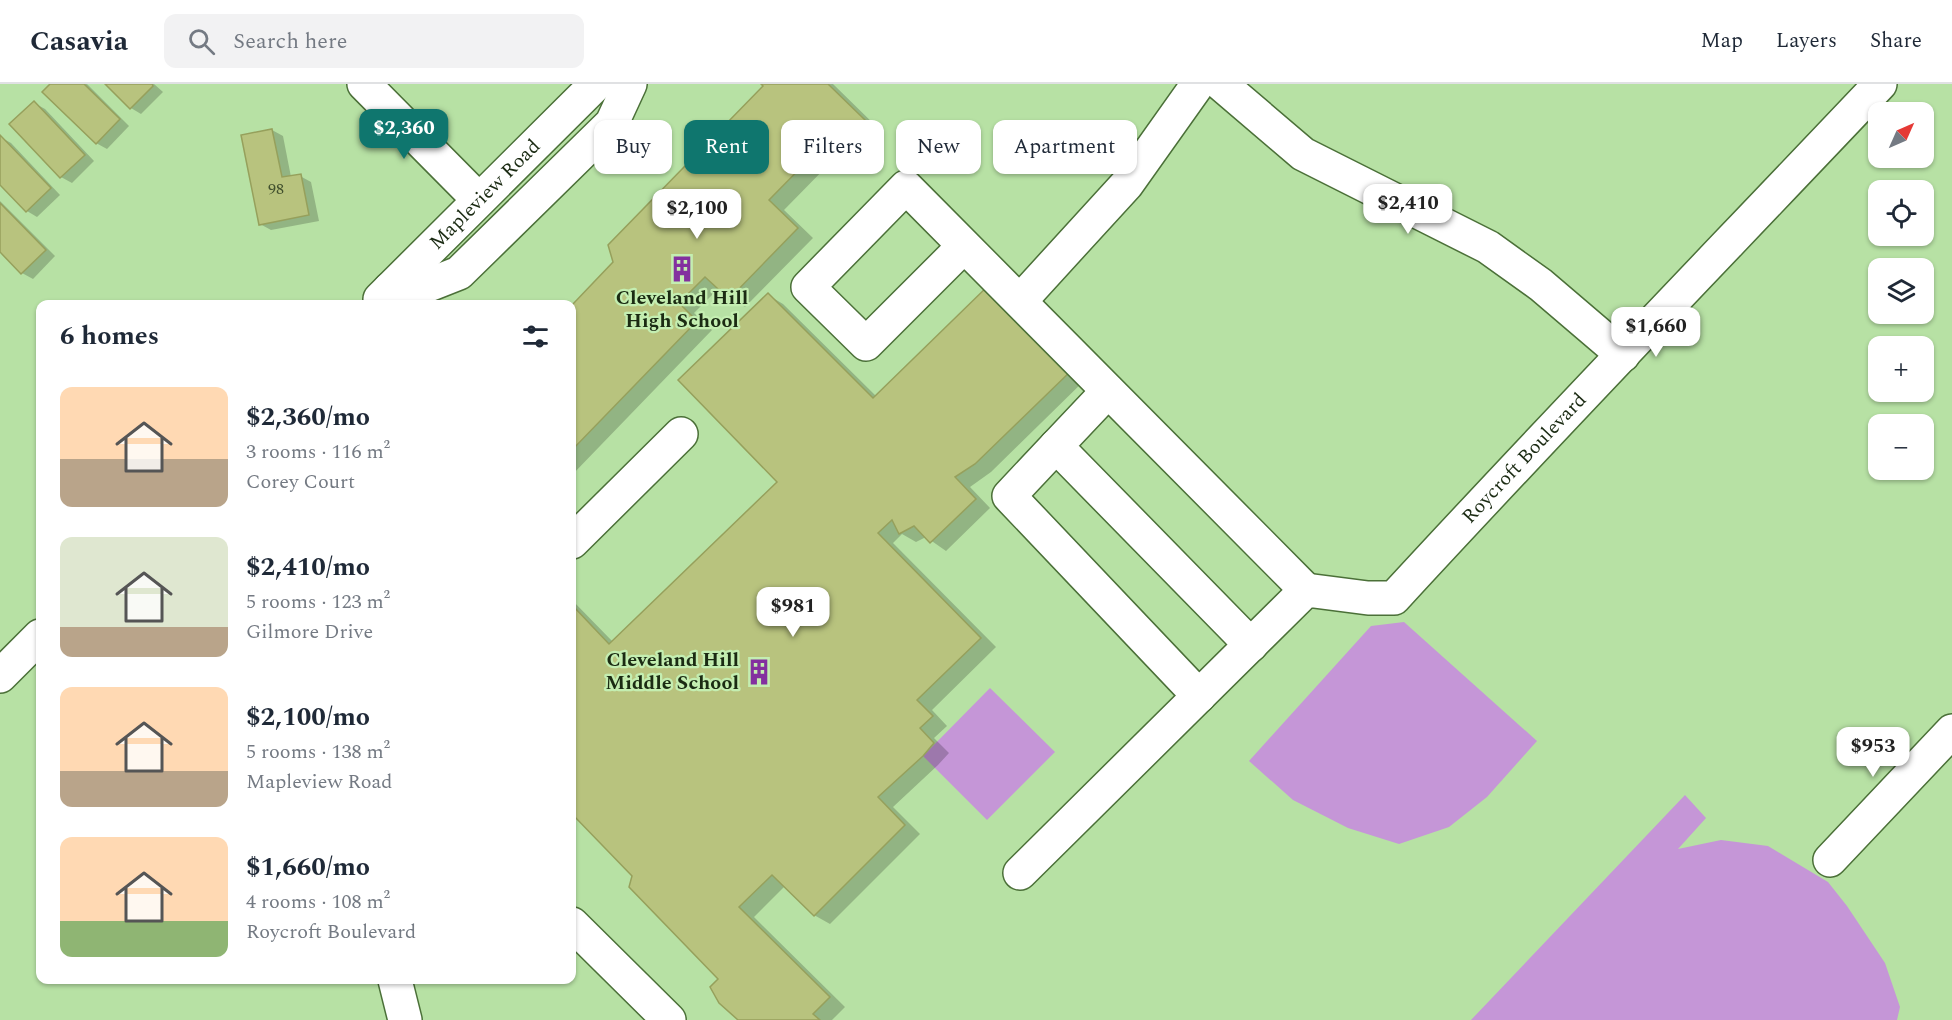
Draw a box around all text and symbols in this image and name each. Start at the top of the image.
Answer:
search box [164,14,584,68]
text: Casavia [30,20,128,63]
icon: search [185,25,218,58]
text: Search here [233,25,347,58]
text: Map [1701,25,1743,57]
text: Layers [1776,25,1837,57]
text: Share [1870,25,1922,57]
north arrow [1868,102,1934,168]
map controls [1868,102,1934,480]
pin: $2,360 [355,109,453,160]
text: $2,360 [373,113,435,143]
chip: Buy [594,120,672,174]
chip: Rent [684,120,769,174]
chip: Filters [781,120,884,174]
chip: New [896,120,981,174]
chip: Apartment [993,120,1137,174]
street label: Mapleview Road [422,132,547,257]
house number: 98 [268,177,284,201]
button: locate [1868,180,1934,246]
pin: $2,410 [1359,184,1457,235]
text: $2,410 [1377,188,1439,218]
pin: $2,100 [648,189,746,240]
text: $2,100 [666,193,728,223]
building icon: Cleveland Hill High School [667,254,697,284]
button: layers [1868,258,1934,324]
place label: Cleveland Hill High School [616,283,748,336]
pin: $1,660 [1607,307,1705,358]
text: $1,660 [1625,311,1687,341]
text: 6 homes [60,316,159,356]
icon: filters [519,320,552,353]
button: + [1868,336,1934,402]
street label: Roycroft Boulevard [1455,386,1594,531]
text: $2,360/mo [246,397,370,437]
icon: home [108,411,180,483]
button: − [1868,414,1934,480]
text: 3 rooms · 116 m² [246,437,390,467]
text: Corey Court [246,467,355,497]
text: $2,410/mo [246,547,370,587]
icon: home [108,561,180,633]
text: 5 rooms · 123 m² [246,587,390,617]
pin: $981 [757,587,829,638]
text: $981 [771,591,815,621]
text: Gilmore Drive [246,617,373,647]
place label: Cleveland Hill Middle School [605,645,739,698]
building icon: Cleveland Hill Middle School [744,657,774,687]
text: $2,100/mo [246,697,370,737]
icon: home [108,711,180,783]
pin: $953 [1837,727,1909,778]
text: $953 [1851,731,1895,761]
text: 5 rooms · 138 m² [246,737,390,767]
text: Mapleview Road [246,767,393,797]
text: $1,660/mo [246,847,370,887]
icon: home [108,861,180,933]
text: 4 rooms · 108 m² [246,887,390,917]
text: Roycroft Boulevard [246,917,416,947]

